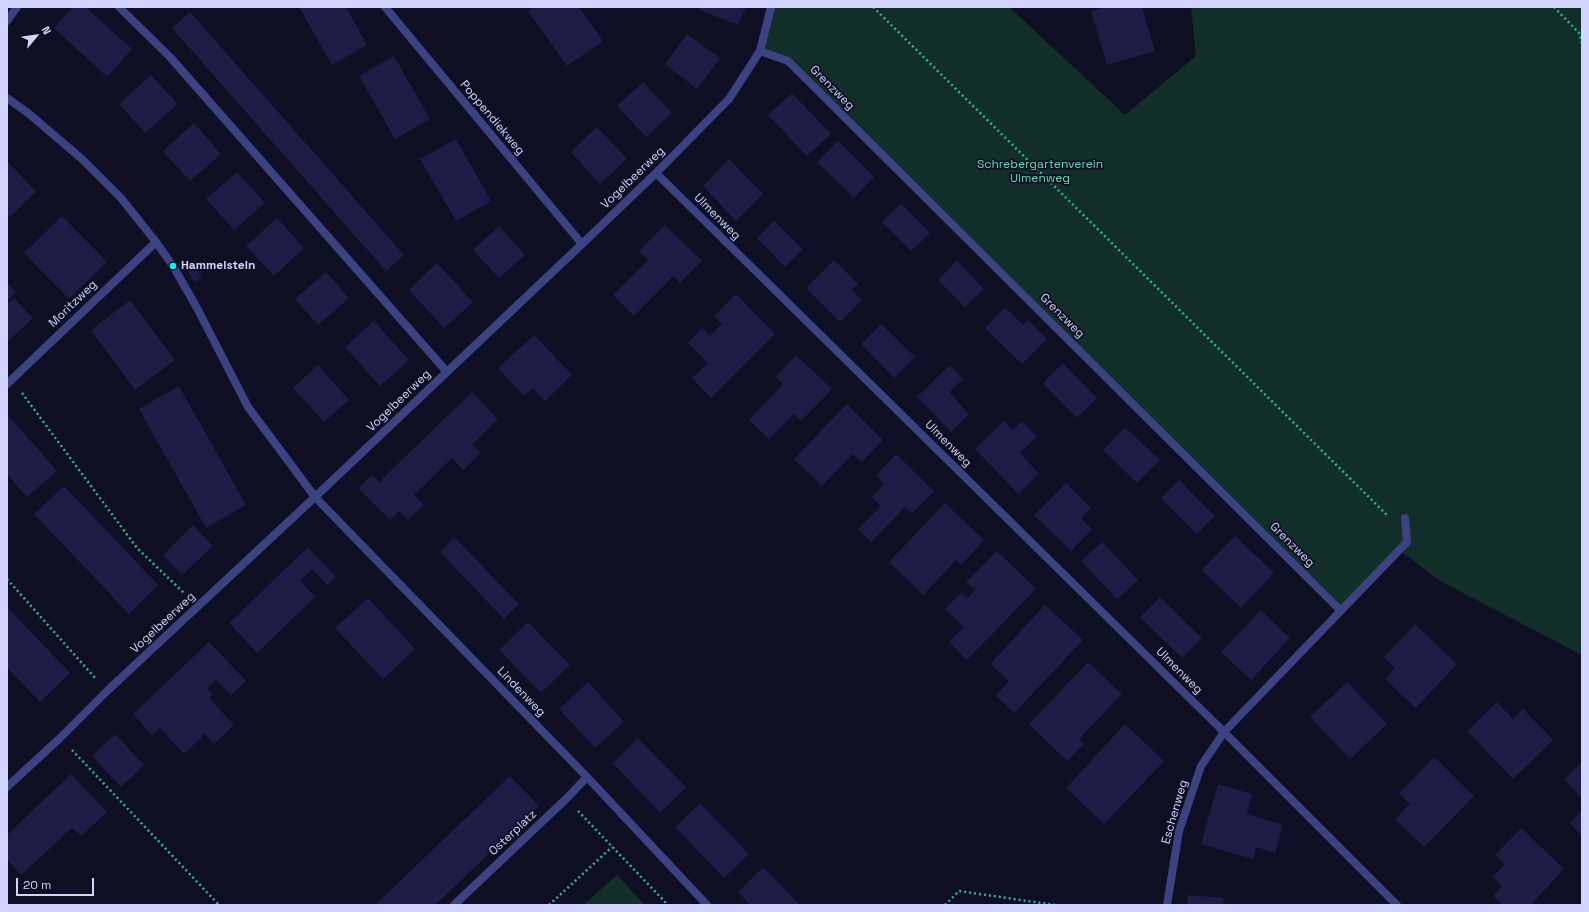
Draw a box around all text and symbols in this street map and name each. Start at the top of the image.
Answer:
north arrow [16,16,56,56]
text: N [39,24,54,37]
street label: Grenzweg [807,63,857,113]
street label: Poppendiekweg [457,78,527,158]
street label: Vogelbeerweg [598,144,668,212]
park label: Schrebergartenverein Ulmenweg [977,158,1103,186]
street label: Ulmenweg [691,191,743,243]
place label: Hammelstein [181,259,255,273]
marker: Hammelstein [168,261,178,271]
street label: Moritzweg [46,278,100,330]
street label: Grenzweg [1037,291,1087,341]
street label: Vogelbeerweg [364,367,434,435]
street label: Ulmenweg [922,418,974,470]
street label: Grenzweg [1267,520,1317,570]
street label: Vogelbeerweg [128,589,198,657]
street label: Ulmenweg [1153,645,1205,697]
street label: Lindenweg [494,664,548,720]
street label: Eschenweg [1159,778,1191,846]
street label: Osterplatz [486,807,540,859]
scale bar [18,870,96,896]
text: 20 m [23,877,51,893]

